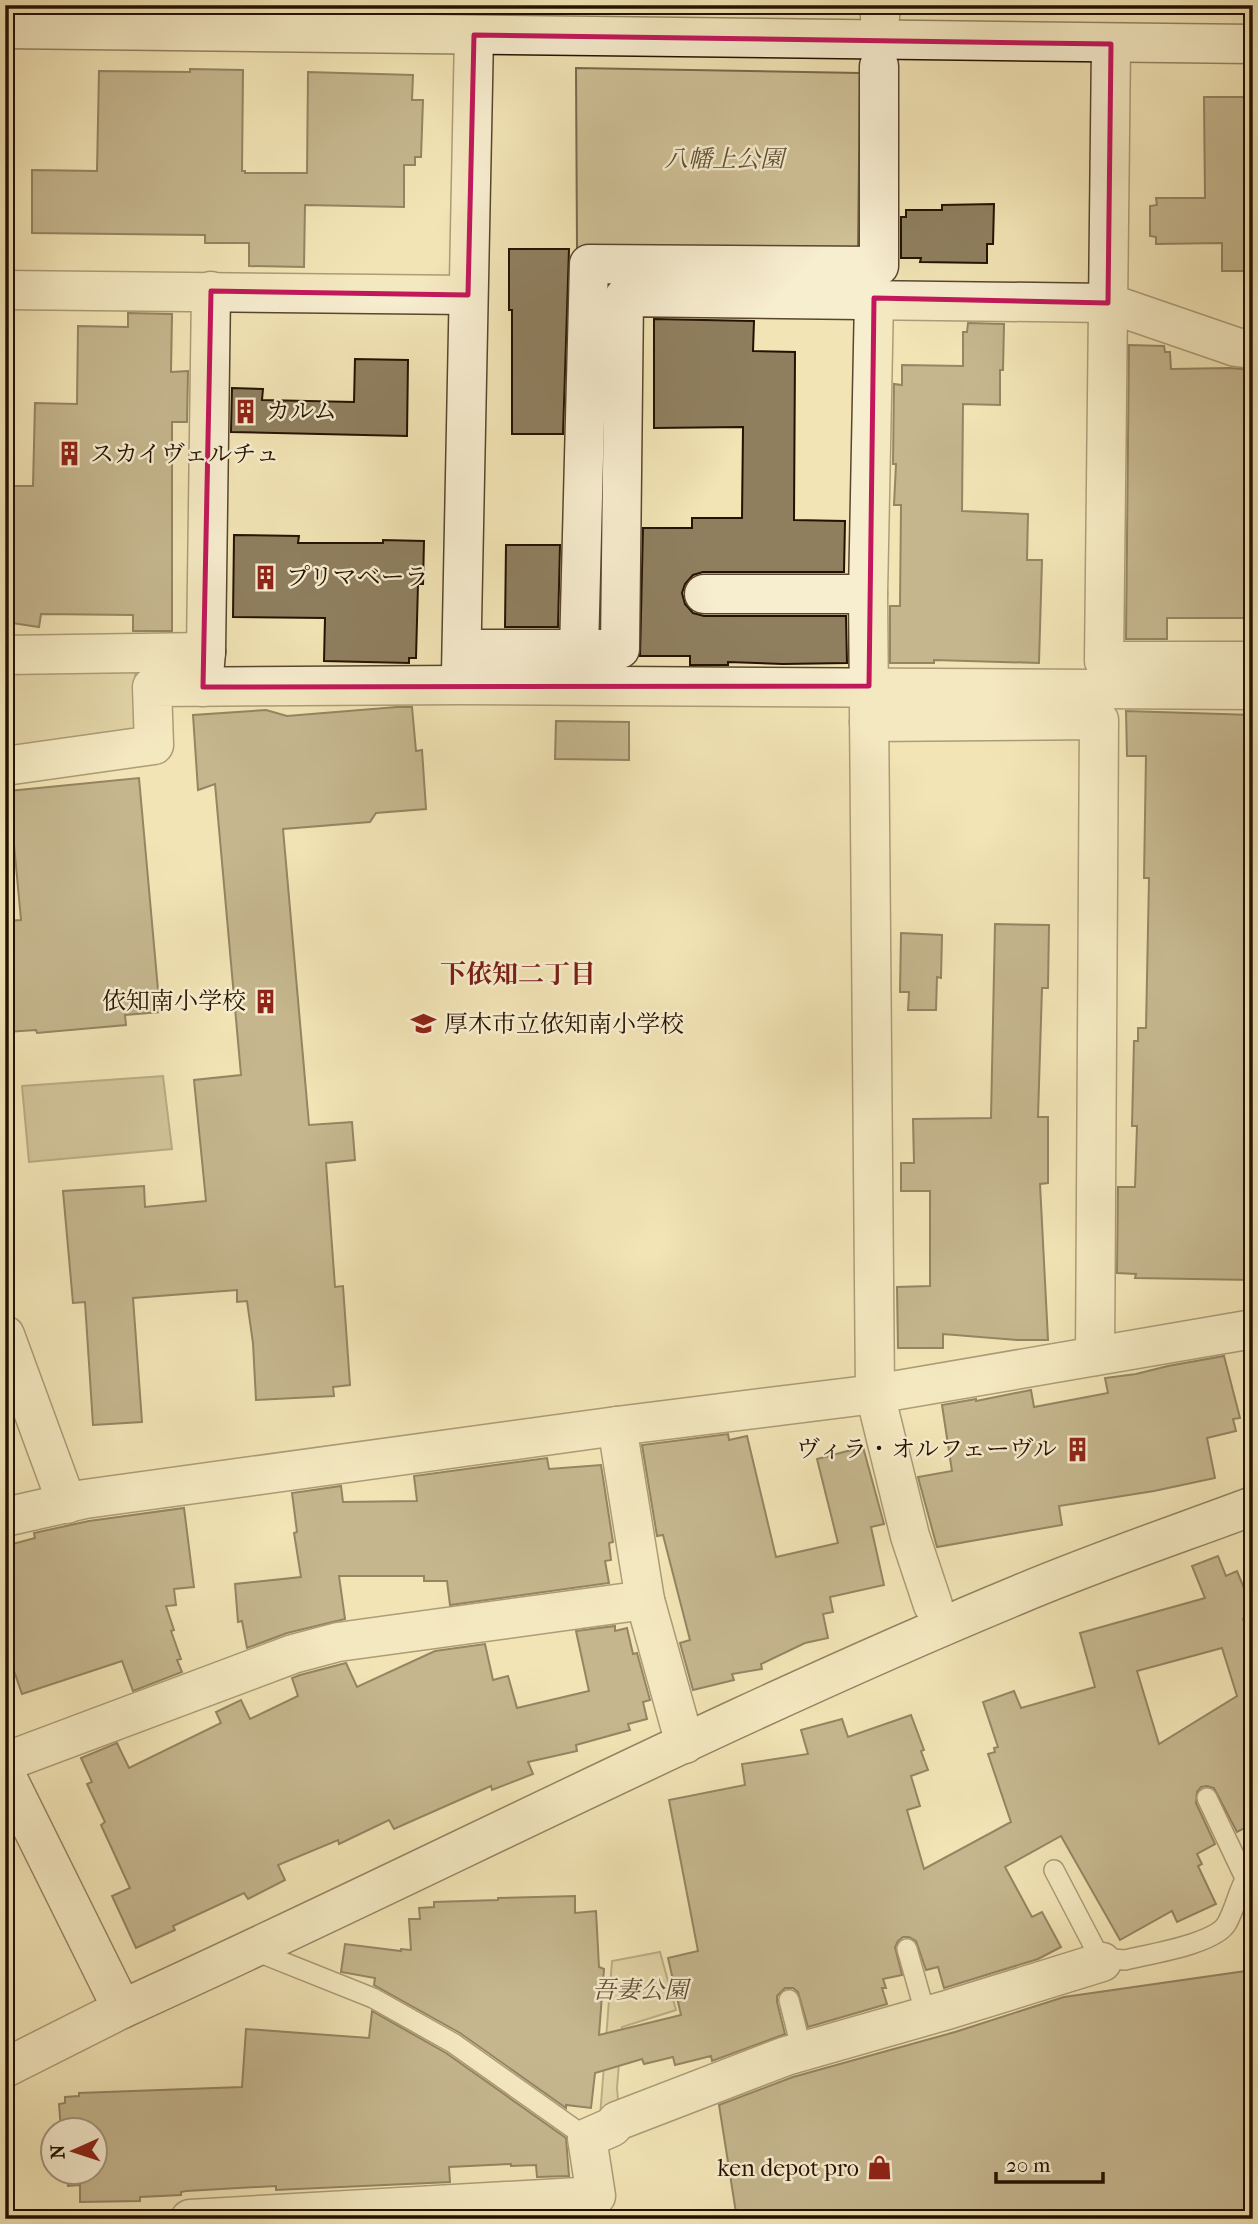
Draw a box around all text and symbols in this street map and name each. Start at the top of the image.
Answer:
park label: 八幡上公園 [664,145,788,173]
building icon: カルム [232,397,260,425]
place label: カルム [266,397,337,425]
building icon: スカイヴェルチュ [56,440,84,468]
place label: スカイヴェルチュ [90,440,280,468]
building icon: プリマベーラ [252,563,280,591]
place label: プリマベーラ [286,563,429,591]
district label: 下依知二丁目 [440,959,596,990]
place label: 依知南小学校 [102,987,246,1015]
building icon: 依知南小学校 [252,987,280,1015]
school or university icon: 厚木市立依知南小学校 [410,1010,438,1038]
place label: 厚木市立依知南小学校 [444,1010,684,1038]
place label: ヴィラ・オルフェーヴル [796,1435,1057,1463]
building icon: ヴィラ・オルフェーヴル [1063,1435,1091,1463]
park label: 吾妻公園 [592,1976,692,2004]
north arrow [38,2116,108,2186]
scale bar [996,2140,1102,2184]
text: N [47,2143,69,2160]
text: 20 m [1006,2153,1051,2177]
place label: ken depot pro [717,2154,859,2182]
shop icon: ken depot pro [865,2154,893,2182]

